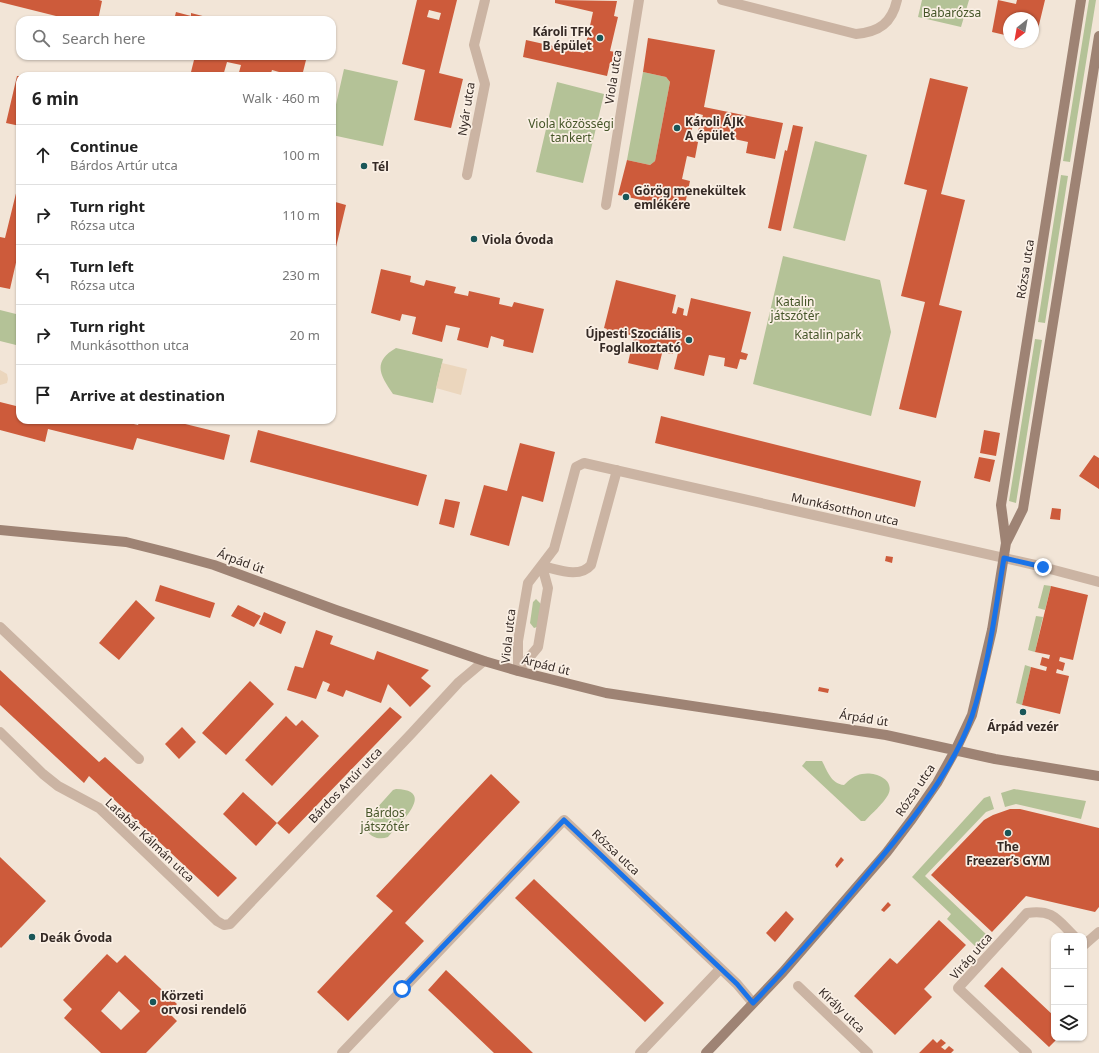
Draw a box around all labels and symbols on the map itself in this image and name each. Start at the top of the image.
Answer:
park label: Babarózsa [923,4,981,21]
north arrow [1003,12,1039,48]
place label: Károli TFK B épület [532,23,592,54]
marker: Károli TFK B épület [595,33,605,43]
street label: Viola utca [600,49,626,105]
street label: Nyár utca [453,81,479,137]
place label: Károli ÁJK A épület [685,113,744,144]
park label: Viola közösségi tankert [528,115,614,146]
marker: Károli ÁJK A épület [672,123,682,133]
place label: Tél [372,158,389,175]
marker: Tél [359,161,369,171]
place label: Görög menekültek emlékére [634,182,747,213]
marker: Görög menekültek emlékére [621,192,631,202]
place label: Viola Óvoda [482,231,553,248]
marker: Viola Óvoda [469,234,479,244]
street label: Rózsa utca [1012,238,1038,300]
park label: Katalin játszótér [770,293,819,324]
place label: Újpesti Szociális Foglalkoztató [585,325,681,356]
park label: Katalin park [794,326,862,343]
marker: Újpesti Szociális Foglalkoztató [684,335,694,345]
street label: Munkásotthon utca [790,488,900,530]
street label: Árpád út [215,545,268,578]
route end [1034,558,1052,576]
street label: Viola utca [497,608,519,664]
street label: Árpád út [520,651,572,679]
street label: Árpád út [838,706,890,730]
marker: Árpád vezér [1018,707,1028,717]
place label: Árpád vezér [987,718,1059,735]
street label: Bárdos Artúr utca [304,743,386,827]
street label: Rózsa utca [891,760,939,820]
street label: Latabár Kálmán utca [102,794,198,886]
park label: Bárdos játszótér [360,804,409,835]
street label: Rózsa utca [588,825,644,879]
marker: The Freezer’s GYM [1003,828,1013,838]
place label: The Freezer’s GYM [966,838,1050,869]
place label: Deák Óvoda [40,929,112,946]
street label: Virág utca [946,929,996,983]
marker: Deák Óvoda [27,932,37,942]
route start [393,980,411,998]
street label: Király utca [815,984,869,1036]
place label: Körzeti orvosi rendelő [161,987,247,1018]
marker: Körzeti orvosi rendelő [148,997,158,1007]

